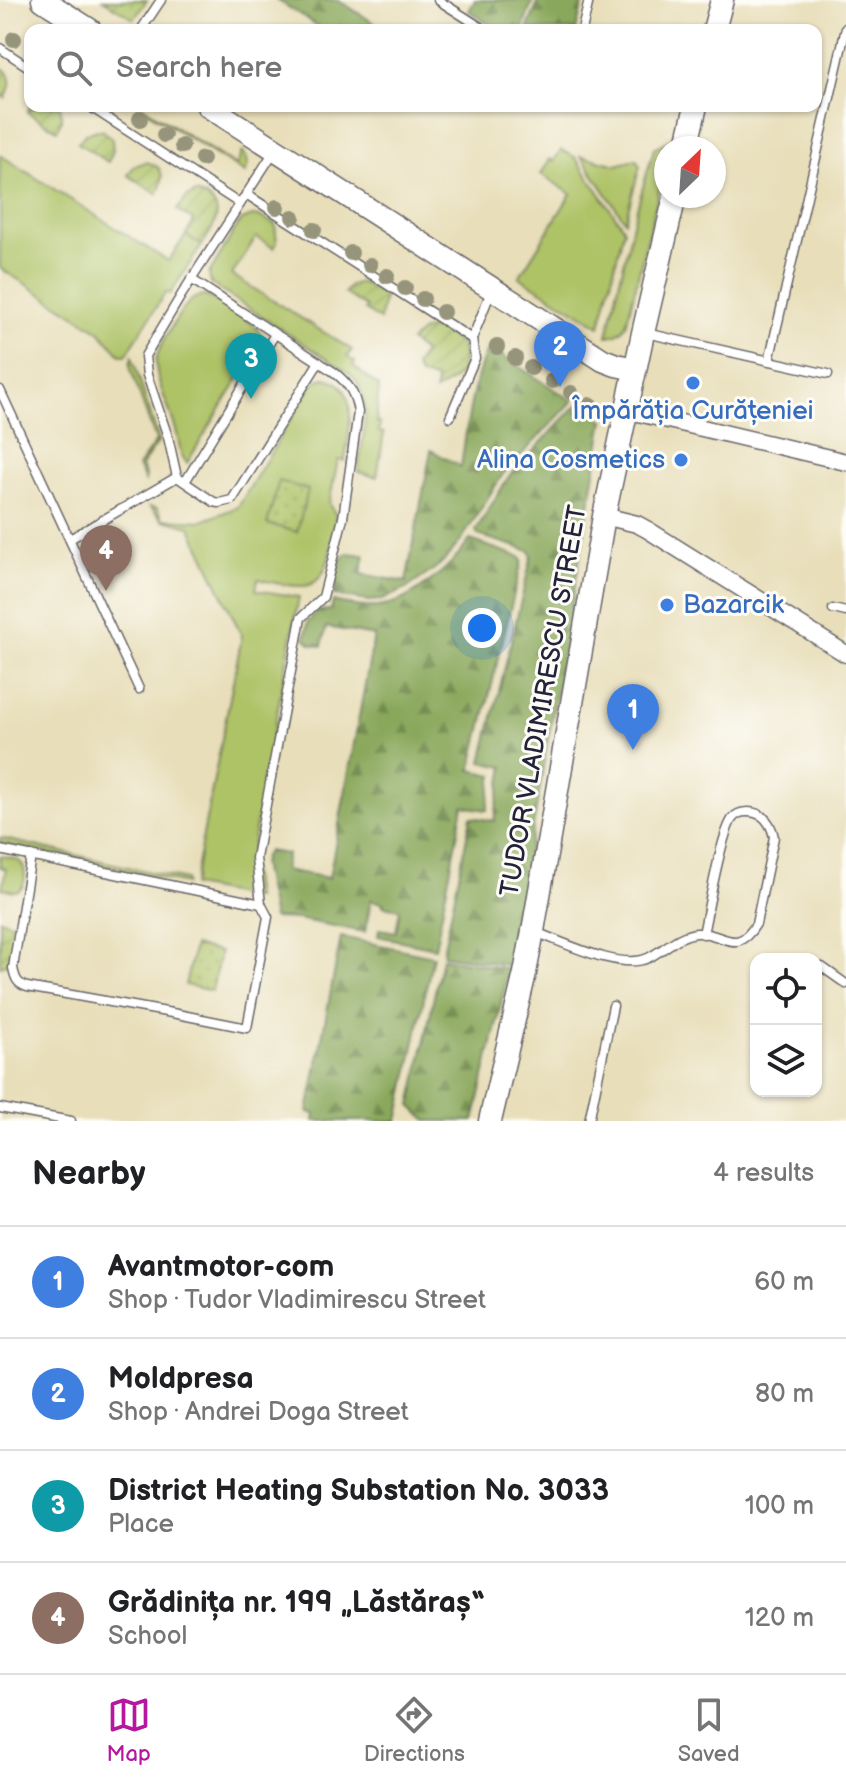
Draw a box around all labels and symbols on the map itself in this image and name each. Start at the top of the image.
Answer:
north arrow [654,136,726,208]
pin: 2 [534,321,586,387]
pin: 3 [225,333,277,399]
marker: Împărăția Curățeniei [684,374,702,392]
place label: Împărăția Curățeniei [571,394,814,427]
place label: Alina Cosmetics [477,445,665,476]
marker: Alina Cosmetics [672,451,690,469]
street label: TUDOR VLADIMIRESCU STREET [494,502,594,899]
pin: 4 [80,525,132,591]
place label: Bazarcik [683,590,784,621]
marker: Bazarcik [658,596,676,614]
your location [462,608,502,648]
pin: 1 [607,684,659,750]

